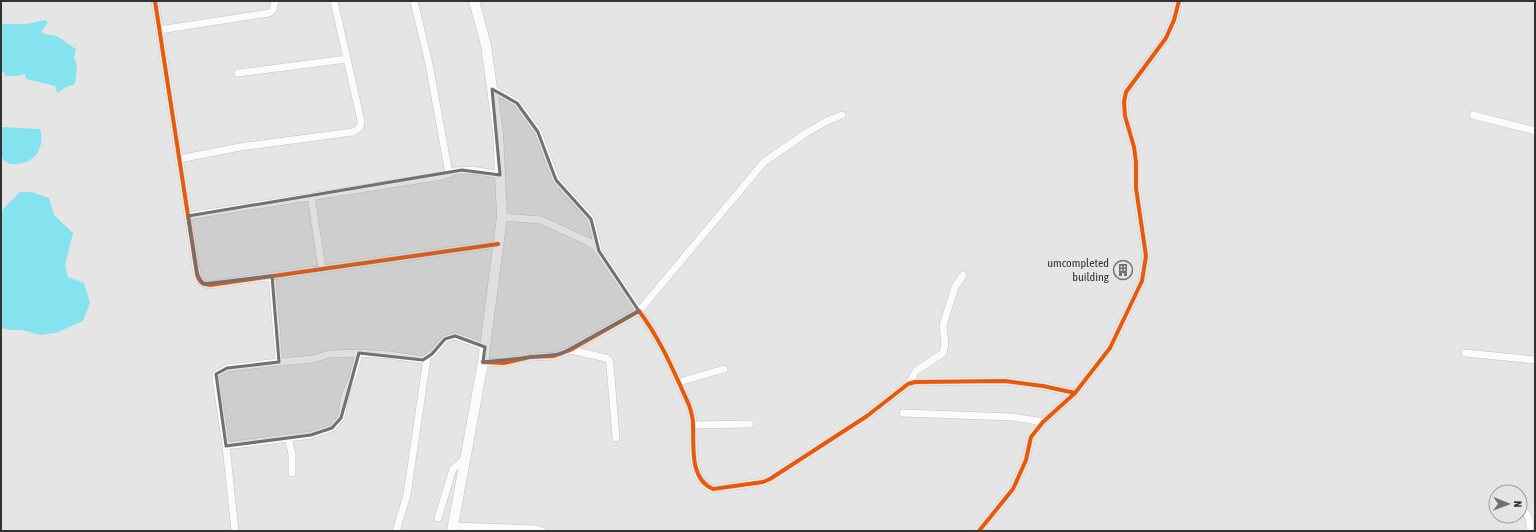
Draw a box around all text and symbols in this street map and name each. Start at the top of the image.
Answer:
place label: umcompleted building [1047,256,1110,284]
building icon: umcompleted building [1112,259,1134,281]
north arrow [1488,484,1528,524]
text: N [1512,501,1524,508]

